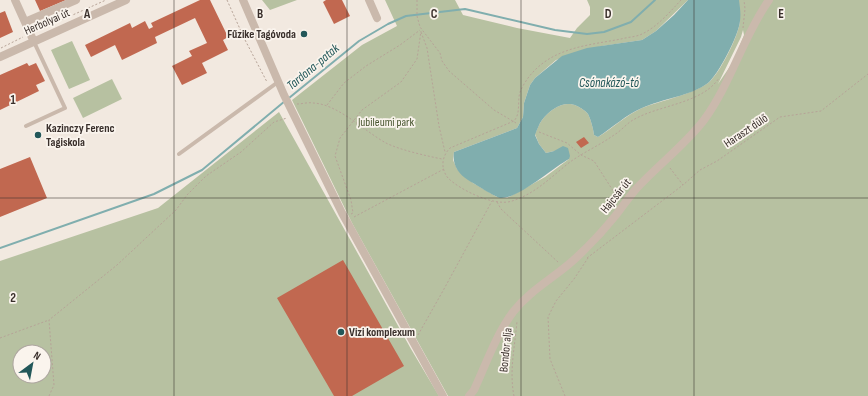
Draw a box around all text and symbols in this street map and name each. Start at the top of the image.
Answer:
street label: Herbolyai út [22,5,72,39]
text: A [83,6,91,22]
text: B [257,6,263,22]
text: C [431,6,438,22]
text: D [605,6,612,22]
text: E [778,6,784,22]
place label: Fűzike Tagóvoda [227,27,296,42]
marker: Fűzike Tagóvoda [299,29,309,39]
water label: Tardona-patak [284,40,343,94]
water label: Csónakázó-tó [579,75,640,91]
text: 1 [10,92,16,108]
street label: Haraszt dűlő [721,111,771,151]
park label: Jubileumi park [357,115,415,130]
place label: Kazinczy Ferenc Tagiskola [46,121,115,150]
marker: Kazinczy Ferenc Tagiskola [33,130,43,140]
street label: Hajcsár út [597,175,635,216]
text: 2 [10,290,16,306]
place label: Vizi komplexum [349,325,415,340]
marker: Vizi komplexum [336,327,346,337]
street label: Bondor alja [496,327,516,373]
north arrow [12,344,52,384]
text: N [31,349,43,363]

